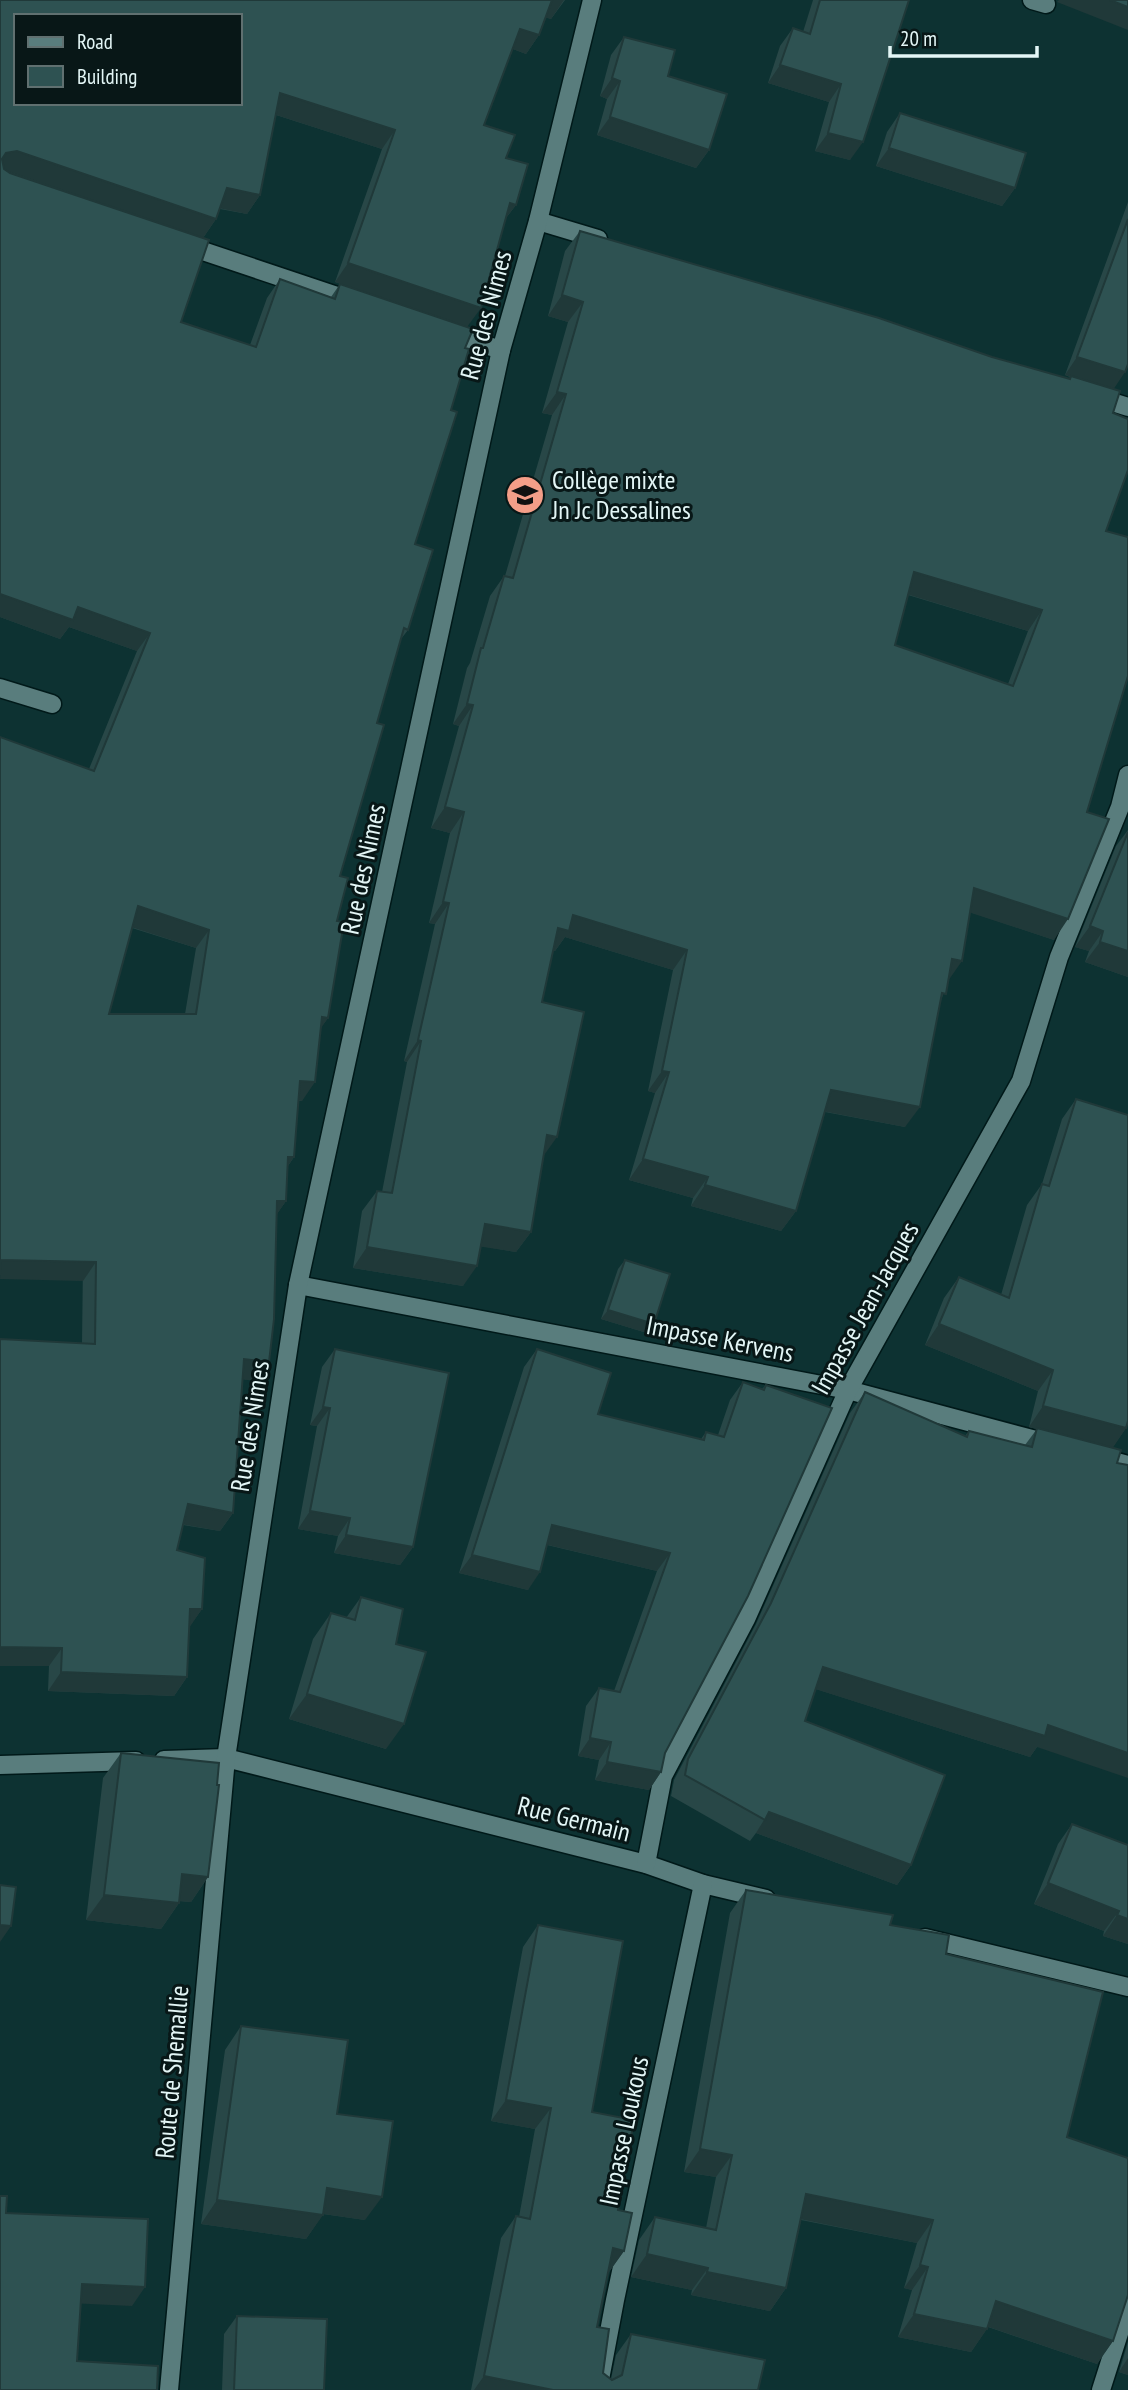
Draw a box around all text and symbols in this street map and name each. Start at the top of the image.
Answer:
legend [14,14,242,105]
scale bar [890,14,1037,58]
text: 20 m [900,25,937,52]
text: Road [77,28,113,55]
text: Building [77,63,137,90]
street label: Rue des Nimes [452,247,519,383]
place label: Collège mixte Jn Jc Dessalines [551,463,691,526]
school or university icon: Collège mixte Jn Jc Dessalines [504,474,546,516]
street label: Rue des Nimes [333,801,392,937]
street label: Impasse Jean-Jacques [803,1216,926,1400]
street label: Impasse Kervens [644,1308,796,1369]
street label: Rue des Nimes [223,1358,276,1494]
street label: Rue Germain [514,1789,634,1848]
street label: Route de Shemallie [147,1984,196,2160]
street label: Impasse Loukous [592,2053,655,2209]

